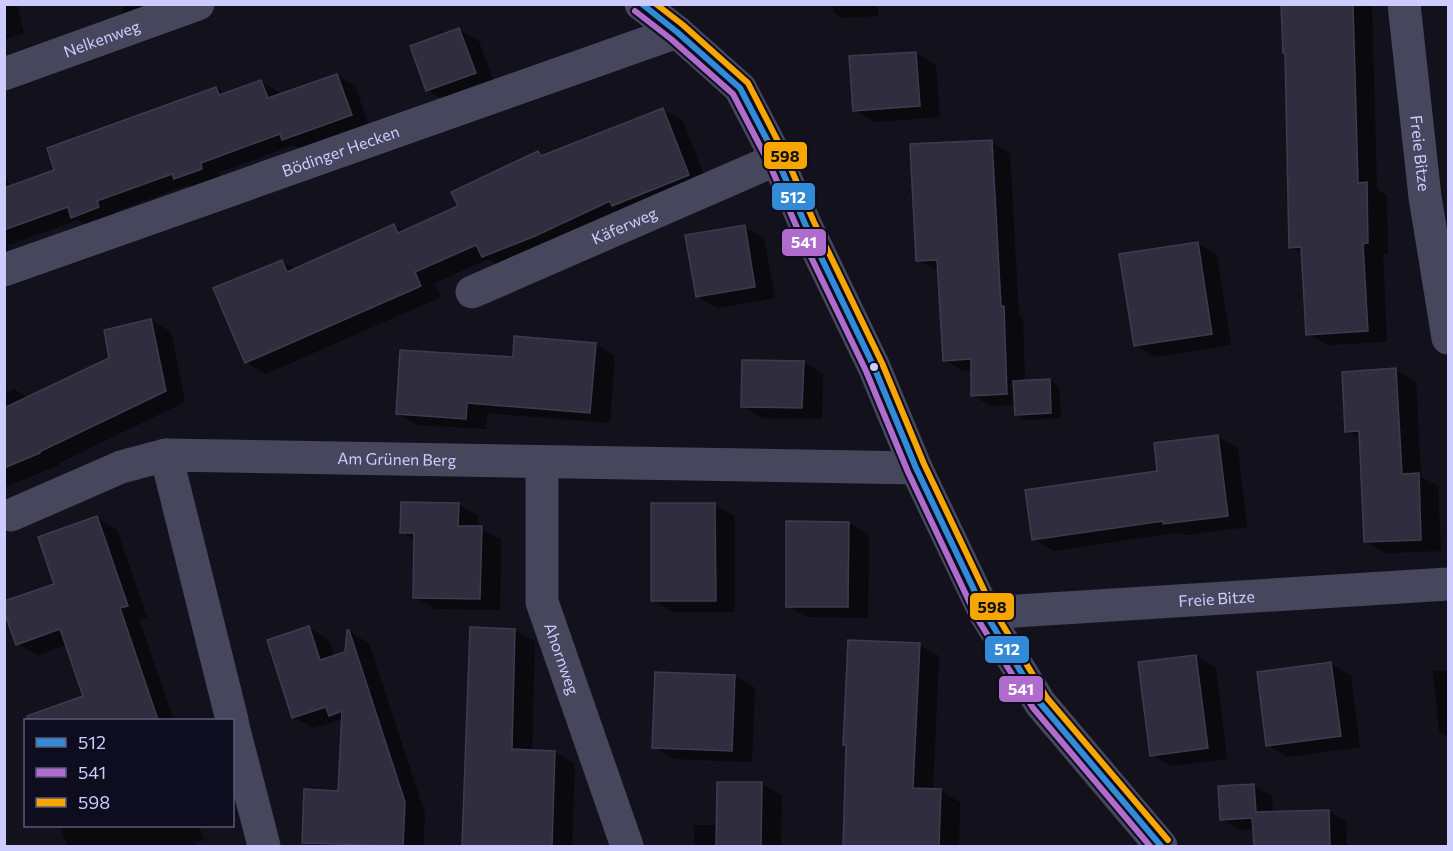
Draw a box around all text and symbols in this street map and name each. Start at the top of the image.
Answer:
street label: Nelkenweg [61,16,143,61]
street label: Freie Bitze [1407,114,1434,192]
street label: Bödinger Hecken [279,121,402,180]
line badge: 598 [763,141,808,170]
text: 598 [770,146,800,165]
line badge: 512 [771,182,816,211]
text: 512 [780,187,806,206]
street label: Käferweg [588,202,660,248]
line badge: 541 [781,228,827,257]
text: 541 [791,232,817,251]
unlabelled marker [868,361,880,373]
street label: Am Grünen Berg [337,448,457,469]
street label: Freie Bitze [1178,586,1255,610]
line badge: 598 [969,592,1015,621]
text: 598 [977,597,1007,616]
street label: Ahornweg [541,620,584,697]
line badge: 512 [984,635,1030,664]
text: 512 [994,639,1020,658]
line badge: 541 [998,675,1044,703]
text: 541 [1008,679,1034,698]
legend [24,719,234,827]
text: 512 [78,731,106,753]
text: 541 [78,761,106,783]
text: 598 [78,791,110,813]

